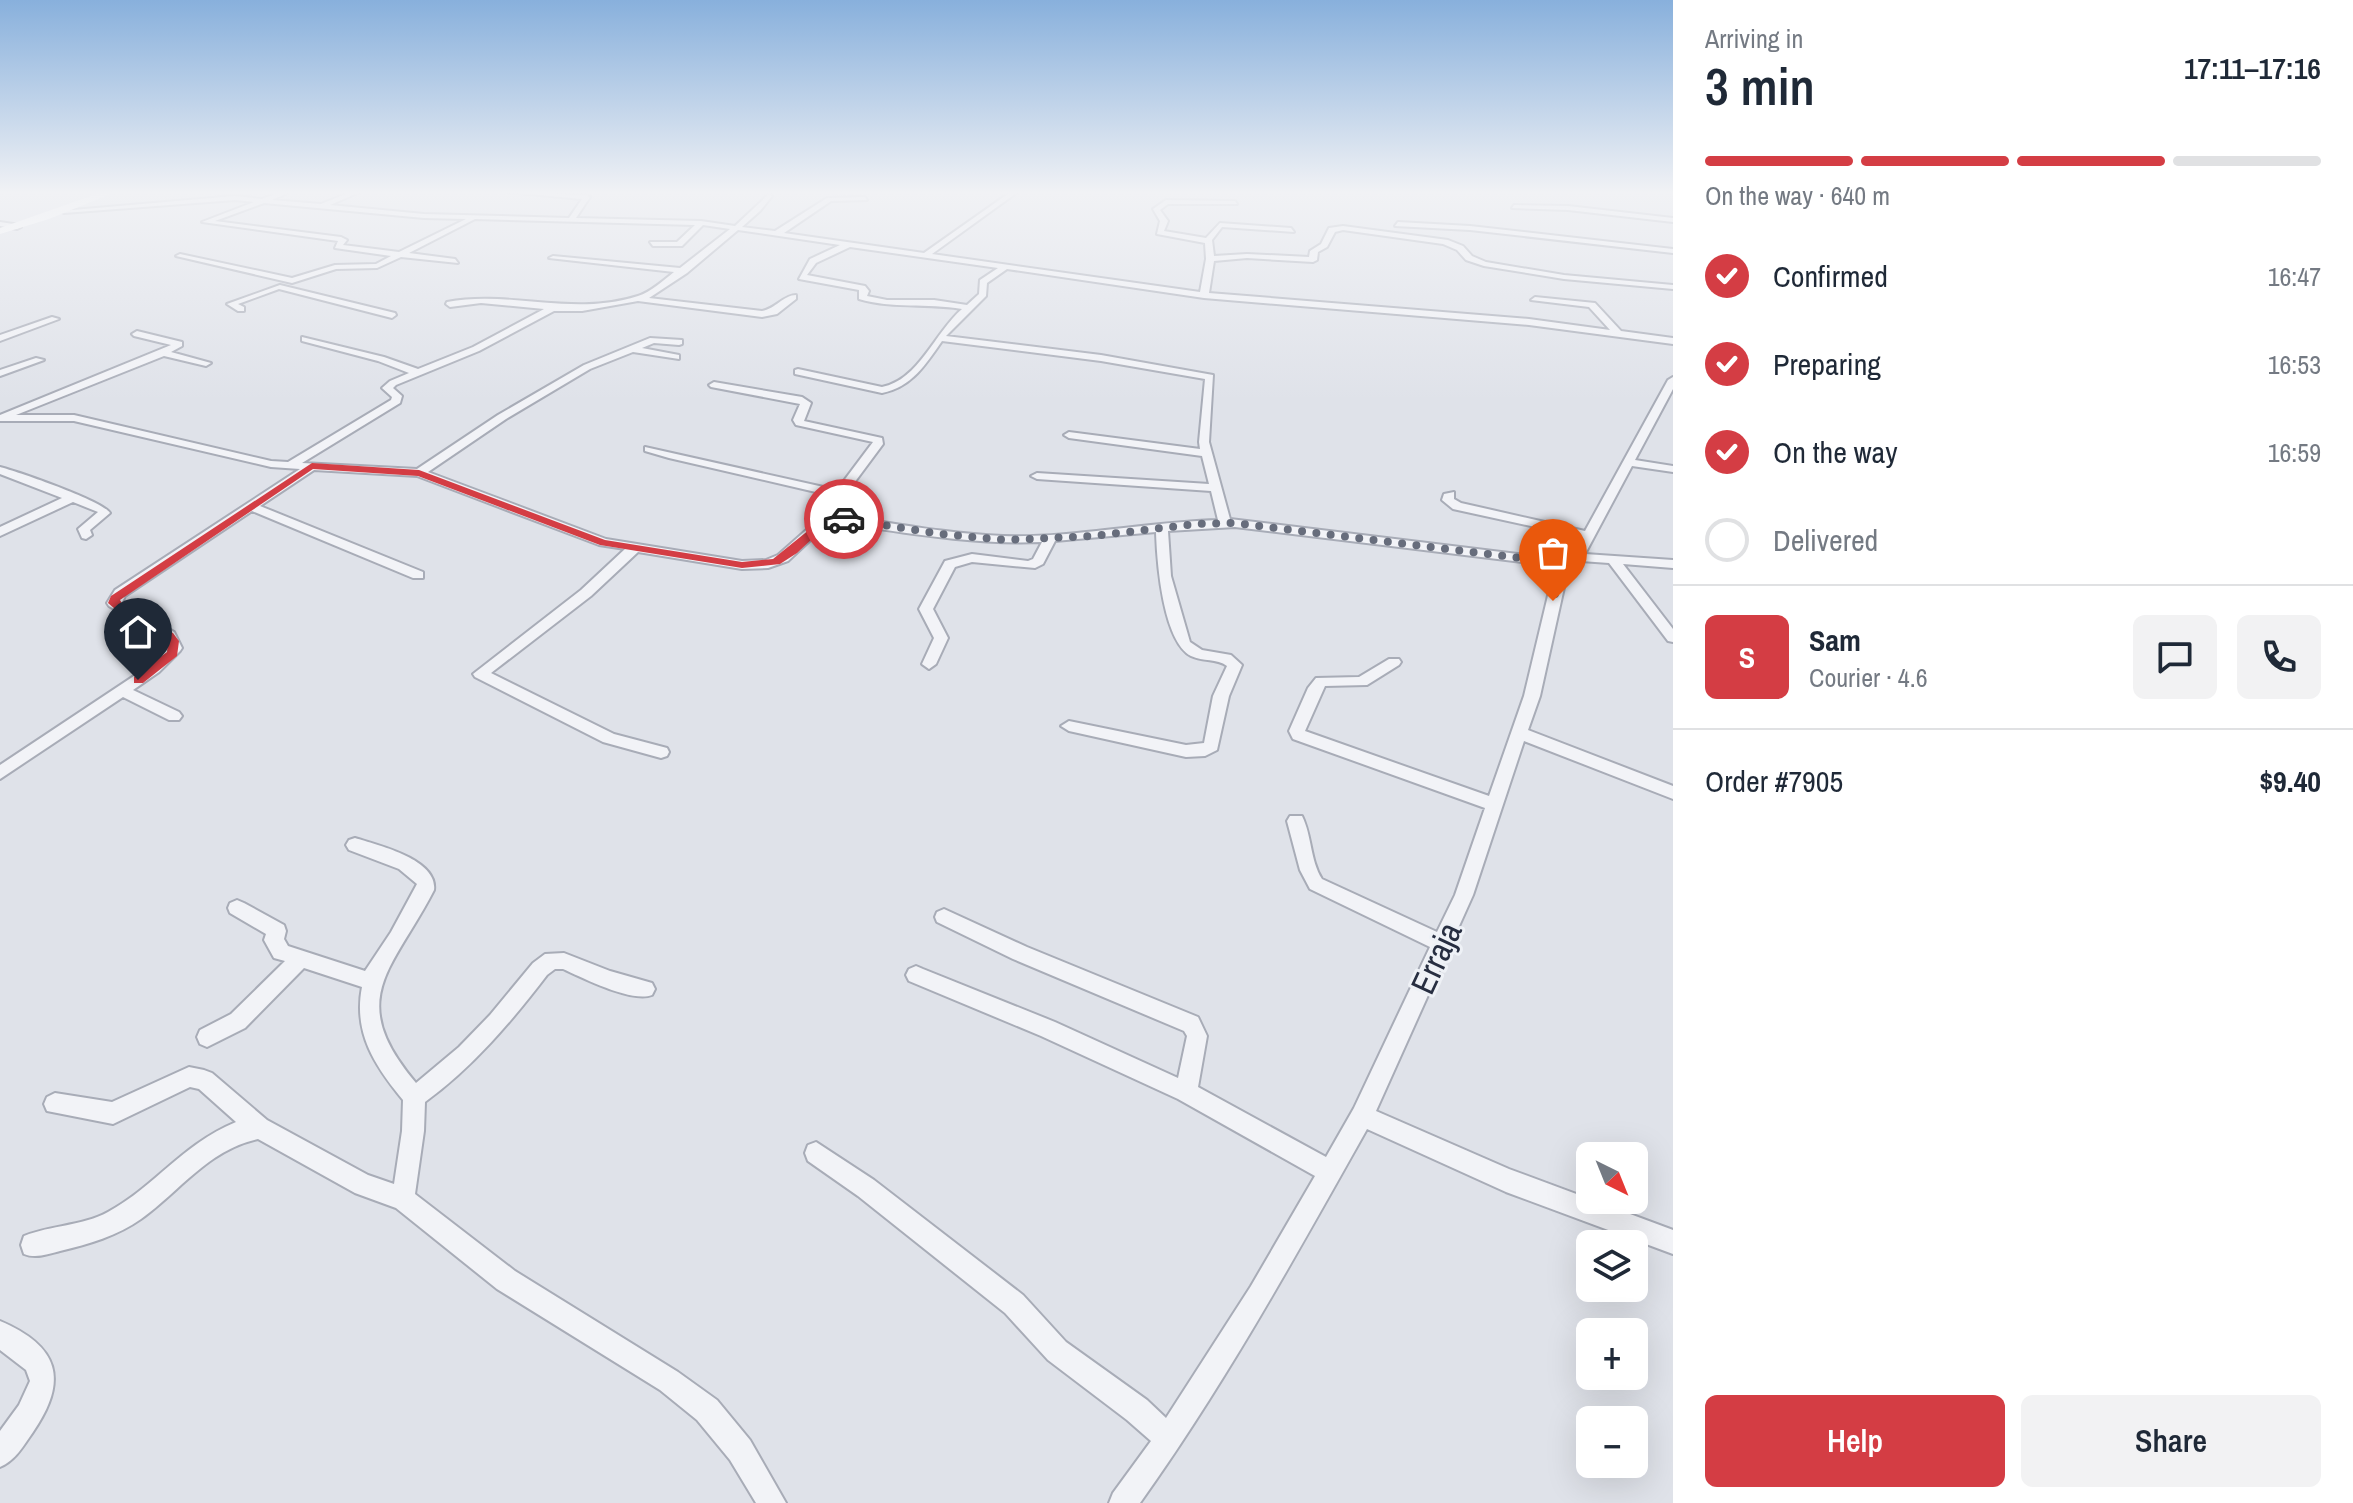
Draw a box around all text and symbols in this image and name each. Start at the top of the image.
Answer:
text: Arriving in [1705,21,1803,56]
text: 17:11–17:16 [2184,48,2321,88]
text: 3 min [1705,51,1815,121]
text: On the way · 640 m [1705,178,1890,213]
icon: check [1705,254,1749,298]
text: Confirmed [1773,256,1888,296]
text: 16:47 [2268,259,2321,294]
icon: check [1705,342,1749,386]
text: Preparing [1773,344,1881,384]
text: 16:53 [2268,347,2321,382]
icon: check [1705,430,1749,474]
text: On the way [1773,432,1897,472]
text: 16:59 [2268,435,2321,470]
courier [804,479,884,559]
icon: car [822,497,866,541]
pin [1519,519,1587,601]
text: Delivered [1773,520,1878,560]
icon: bag [1531,531,1575,575]
pin [104,598,172,680]
icon: home [116,610,160,654]
button: chat [2133,615,2217,699]
button: phone [2237,615,2321,699]
text: Sam [1809,620,1861,660]
text: S [1739,637,1755,677]
text: Courier · 4.6 [1809,660,1928,695]
text: Order #7905 [1705,761,1843,801]
text: $9.40 [2259,761,2321,801]
street label: Erraja [1399,914,1473,1001]
north arrow [1576,1142,1648,1214]
map controls [1576,1142,1648,1478]
button: layers [1576,1230,1648,1302]
button: + [1576,1318,1648,1390]
button: Help [1705,1395,2005,1487]
button: Share [2021,1395,2321,1487]
button: − [1576,1406,1648,1478]

